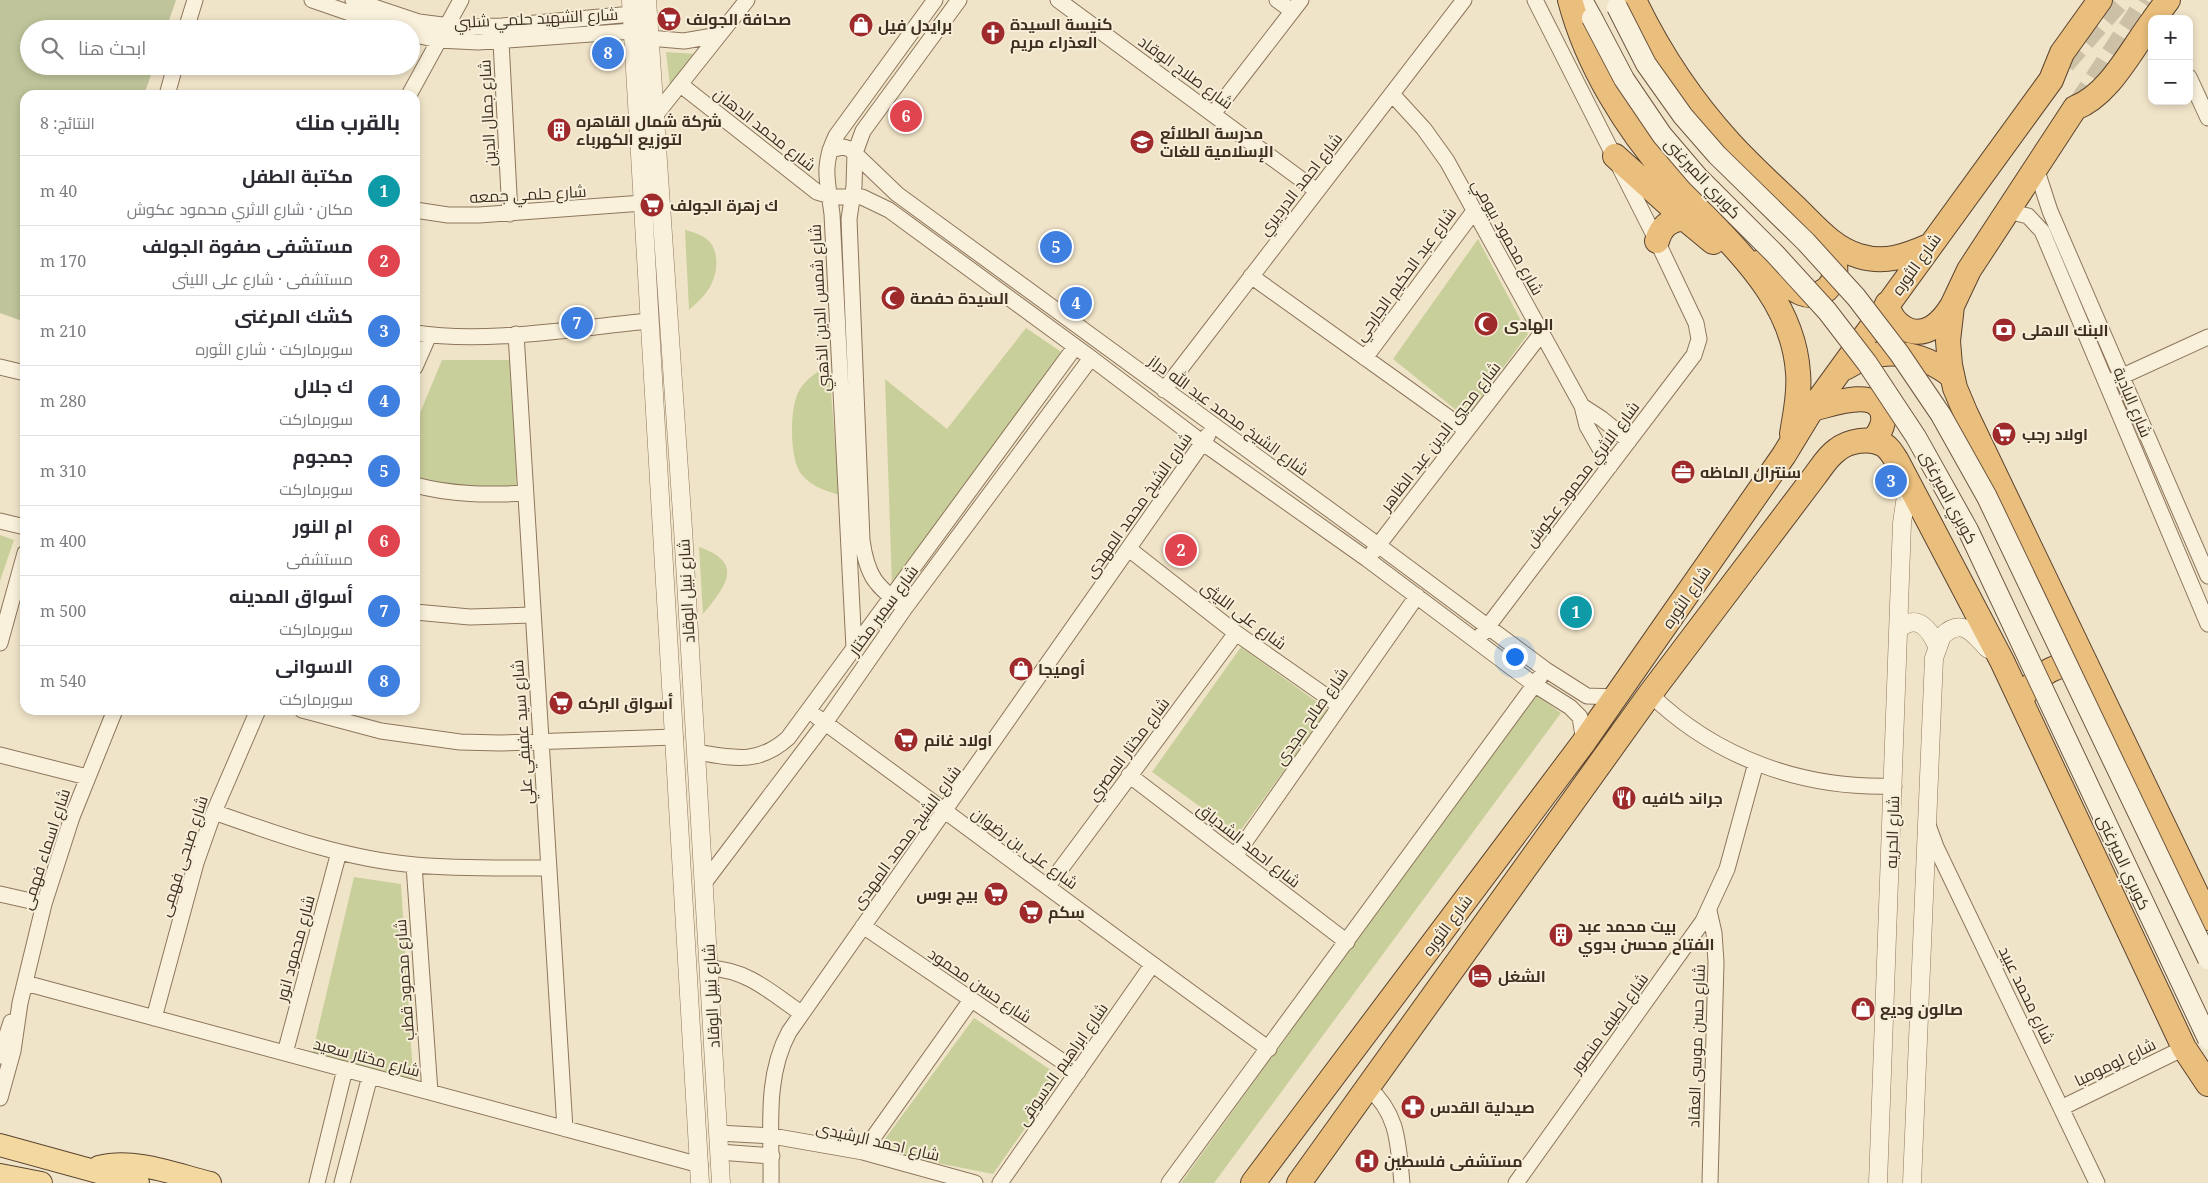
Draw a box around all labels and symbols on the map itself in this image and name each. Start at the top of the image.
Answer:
street label: شارع الشهيد حلمي شلبي [453,3,619,36]
supermarket icon: صحافة الجولف [656,6,682,32]
place label: صحافة الجولف [686,8,791,30]
shop icon: برايدل فيل [848,12,874,38]
place label: كنيسة السيدة العذراء مريم [1010,13,1113,54]
place label: برايدل فيل [878,14,952,36]
church icon: كنيسة السيدة العذراء مريم [980,20,1006,46]
street label: شارع صلاح الوقاد [1133,30,1238,115]
pin: 8 [592,34,624,72]
street label: شارع جمال الدين [473,59,502,167]
street label: شارع محمد الدهان [709,82,821,177]
pin: 6 [890,97,922,135]
place label: شركة شمال القاهره لتوزيع الكهرباء [576,110,722,150]
building icon: شركة شمال القاهره لتوزيع الكهرباء [546,117,572,143]
place label: مدرسة الطلائع الإسلامية للغات [1160,122,1274,163]
street label: شارع احمد الدرديري [1253,128,1349,242]
school or university icon: مدرسة الطلائع الإسلامية للغات [1129,129,1155,155]
street label: كوبري الميرغنى [1658,133,1746,225]
street label: شارع محمود بيومي [1464,175,1549,300]
street label: شارع حلمي جمعه [469,180,587,211]
supermarket icon: ك زهرة الجولف [639,192,665,218]
place label: ك زهرة الجولف [670,194,778,216]
street label: شارع عبد الحكيم الجارحي [1349,203,1464,347]
street label: شارع شمس الدين الذهبي [804,223,837,392]
pin: 5 [1040,228,1072,266]
street label: شارع الثوره [1886,229,1947,300]
pin: 4 [1060,284,1092,322]
mosque icon: السيدة حفصة [880,285,906,311]
place label: السيدة حفصة [910,287,1009,309]
pin: 7 [561,304,593,342]
mosque icon: الهادى [1473,311,1499,337]
place label: الهادى [1504,313,1554,335]
bank icon: البنك الاهلى [1991,317,2017,343]
place label: البنك الاهلى [2022,319,2109,341]
street label: شارع الشيخ محمد عبد الله دراز [1143,349,1313,481]
street label: شارع محيي الدين عبد الظاهر [1374,357,1506,517]
street label: شارع البادية [2107,363,2158,441]
street label: شارع الاثري محمود عكوش [1520,396,1647,553]
supermarket icon: اولاد رجب [1991,421,2017,447]
place label: اولاد رجب [2022,423,2088,445]
street label: شارع الشيخ محمد المهدى [1079,428,1197,583]
street label: كوبري الميرغنى [1912,446,1983,549]
office icon: سنترال الماظه [1670,459,1696,485]
place label: سنترال الماظه [1700,461,1801,483]
pin: 3 [1875,462,1907,500]
pin: 2 [1165,531,1197,569]
street label: شارع نبيل الوقاد [672,538,701,644]
street label: شارع سمير مختار [842,560,924,661]
street label: شارع الثوره [1657,561,1716,633]
street label: شارع على الليثى [1196,576,1291,655]
pin: 1 [1560,593,1592,631]
your location [1502,644,1528,670]
shop icon: أوميجا [1008,656,1034,682]
place label: أوميجا [1038,658,1085,680]
street label: شارع سيد عفيفي علي [506,659,541,805]
street label: شارع صالح مجدى [1269,663,1354,770]
supermarket icon: أسواق البركه [548,690,574,716]
place label: أسواق البركه [578,692,673,714]
street label: شارع مختار المصري [1082,693,1177,807]
supermarket icon: اولاد غانم [893,727,919,753]
place label: اولاد غانم [924,729,992,752]
street label: شارع الشيخ محمد المهدى [846,761,967,914]
restaurant icon: جراند كافيه [1611,785,1637,811]
street label: شارع اسماء فهمى [15,786,76,913]
place label: جراند كافيه [1642,787,1723,809]
street label: شارع صبحى فهمى [153,793,214,920]
street label: شارع الحريه [1880,795,1905,869]
street label: شارع احمد الشدياق [1192,798,1305,893]
street label: شارع على بن رضوان [967,802,1083,895]
street label: كوبري الميرغنى [2090,811,2156,915]
supermarket icon: بيج بوس [983,881,1009,907]
place label: بيج بوس [916,883,978,905]
street label: شارع الثوره [1417,890,1478,961]
street label: شارع محمود انور [270,892,321,1005]
supermarket icon: سكم [1018,899,1044,925]
place label: سكم [1048,901,1085,924]
place label: بيت محمد عبد الفتاح محسن بدوي [1578,915,1714,957]
street label: شارع محمود قطب [389,918,420,1042]
building icon: بيت محمد عبد الفتاح محسن بدوي [1548,922,1574,948]
street label: شارع حسن محمود [923,942,1036,1029]
street label: شارع نبيل الوقاد [697,943,726,1049]
street label: شارع محمد عبيد [1993,943,2060,1048]
hotel icon: الشغل [1467,963,1493,989]
street label: شارع حسن موسى العقاد [1682,964,1711,1128]
place label: الشغل [1498,965,1546,987]
street label: شارع لطيف منصور [1564,968,1654,1079]
shop icon: صالون وديع [1850,996,1876,1022]
street label: شارع ابراهيم الدسوقى [1011,998,1114,1130]
place label: صالون وديع [1880,998,1963,1020]
street label: شارع مختار سعيد [311,1032,423,1083]
street label: شارع لومومبا [2071,1033,2160,1092]
pharmacy icon: صيدلية القدس [1400,1094,1426,1120]
place label: صيدلية القدس [1430,1096,1535,1118]
street label: شارع احمد الرشيدى [814,1116,942,1167]
hospital icon: مستشفى فلسطين [1354,1148,1380,1174]
place label: مستشفى فلسطين [1384,1150,1522,1172]

